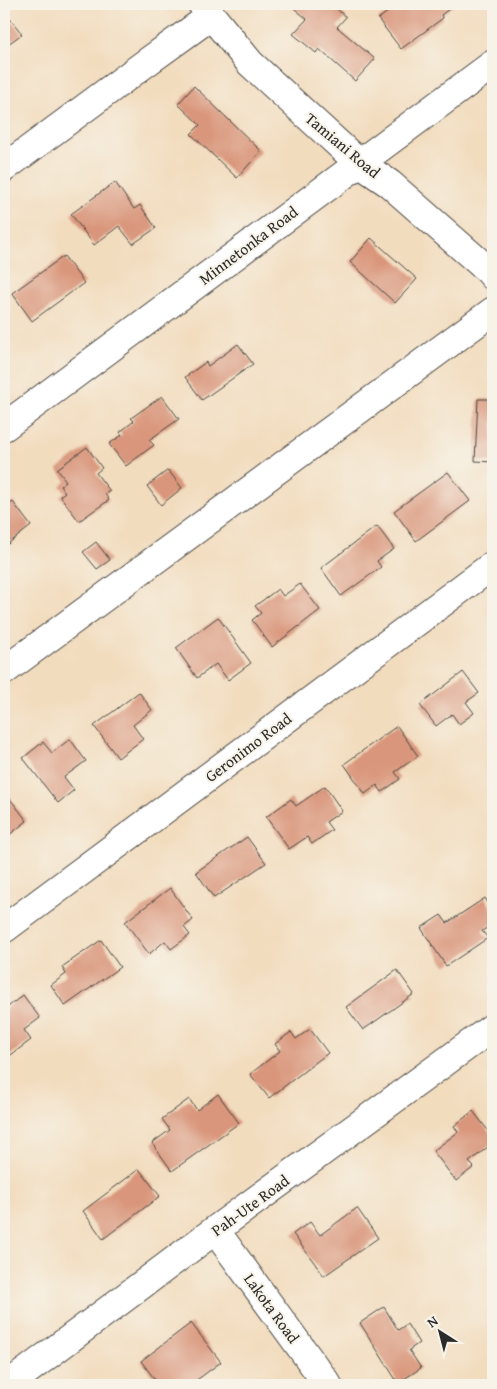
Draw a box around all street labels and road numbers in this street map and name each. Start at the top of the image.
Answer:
street label: Tamiani Road [300,106,386,184]
street label: Minnetonka Road [193,199,303,290]
street label: Geronimo Road [200,706,297,788]
street label: Pah-Ute Road [206,1168,294,1242]
street label: Lakota Road [238,1268,306,1348]

